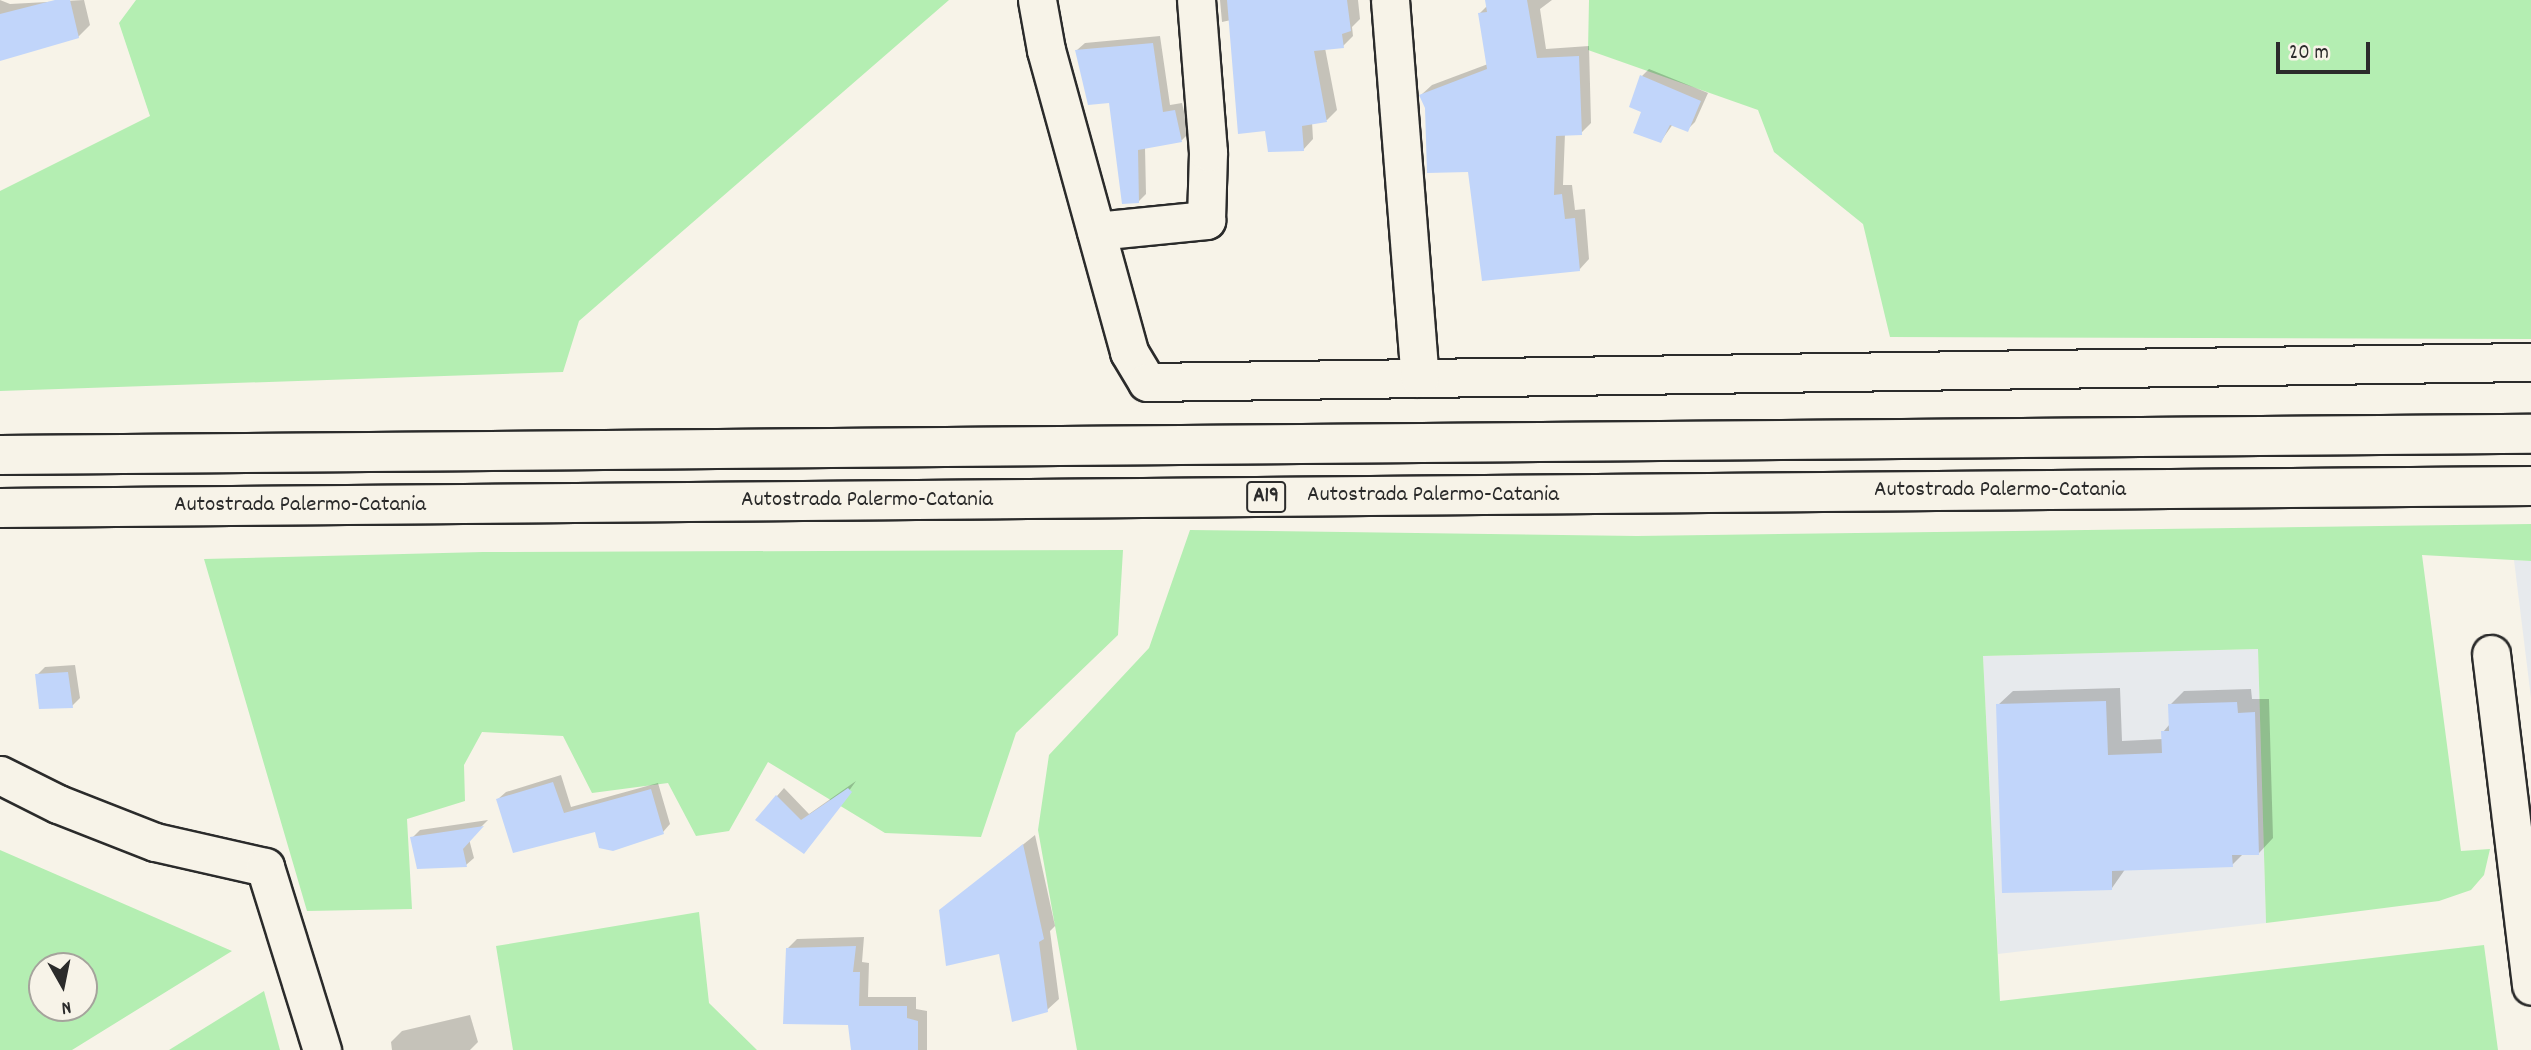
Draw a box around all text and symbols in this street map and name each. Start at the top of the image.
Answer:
scale bar [2279,28,2374,72]
text: 20 m [2289,39,2329,69]
street label: Autostrada Palermo-Catania [1874,477,2126,505]
road number: A19 [1245,480,1287,514]
street label: Autostrada Palermo-Catania [1307,482,1559,510]
street label: Autostrada Palermo-Catania [741,487,993,515]
street label: Autostrada Palermo-Catania [174,492,426,520]
north arrow [28,952,98,1022]
text: N [59,992,73,1020]

